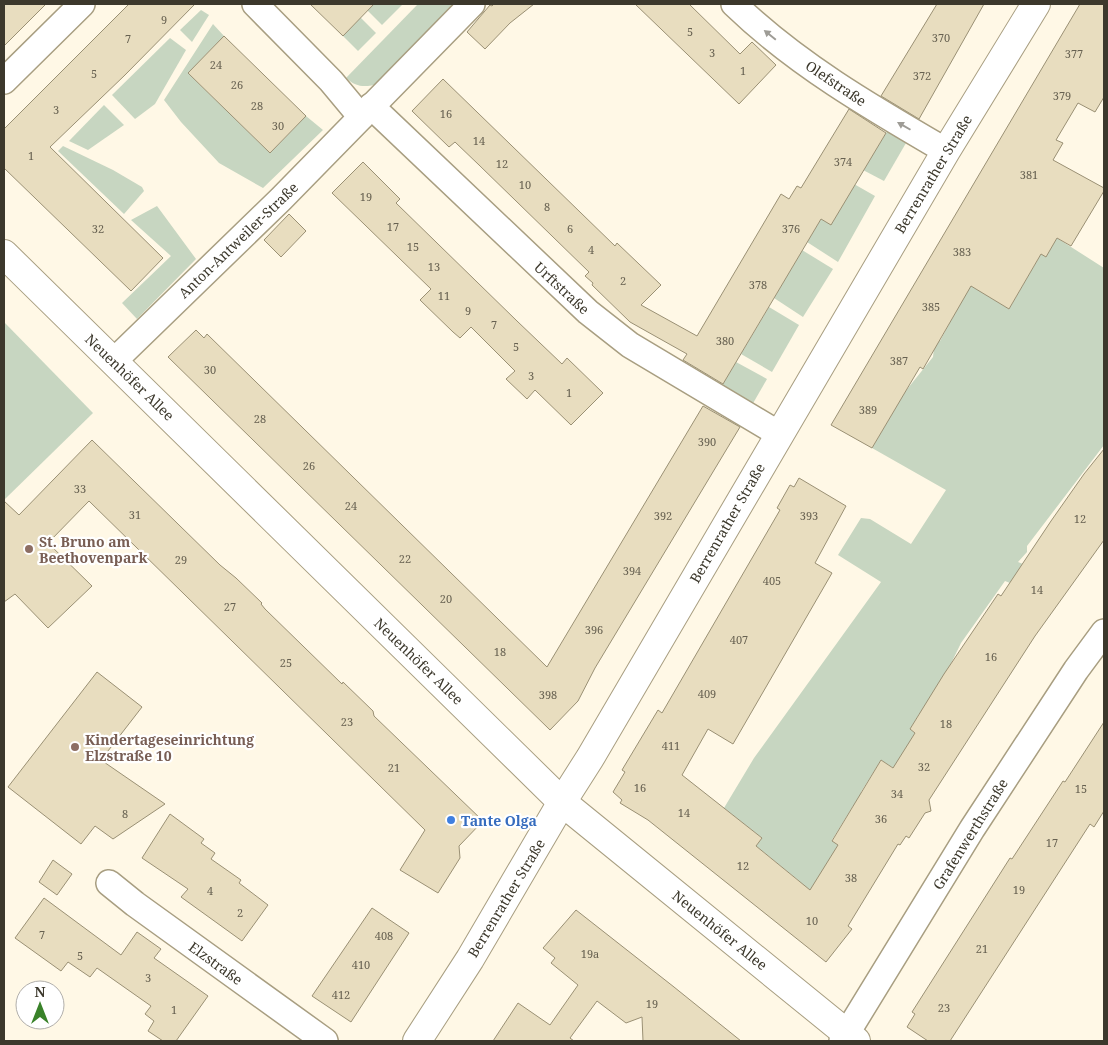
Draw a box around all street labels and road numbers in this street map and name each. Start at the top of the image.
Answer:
street label: Olefstraße [802,56,870,110]
street label: Berrenrather Straße [890,111,976,237]
street label: Anton-Antweiler-Straße [174,178,302,302]
street label: Urftstraße [530,258,594,318]
street label: Neuenhöfer Allee [81,330,179,424]
street label: Berrenrather Straße [685,460,769,586]
street label: Neuenhöfer Allee [370,614,468,708]
street label: Grafenwerthstraße [928,775,1012,893]
street label: Berrenrather Straße [463,835,549,961]
street label: Neuenhöfer Allee [669,886,771,974]
street label: Elzstraße [185,937,247,989]

